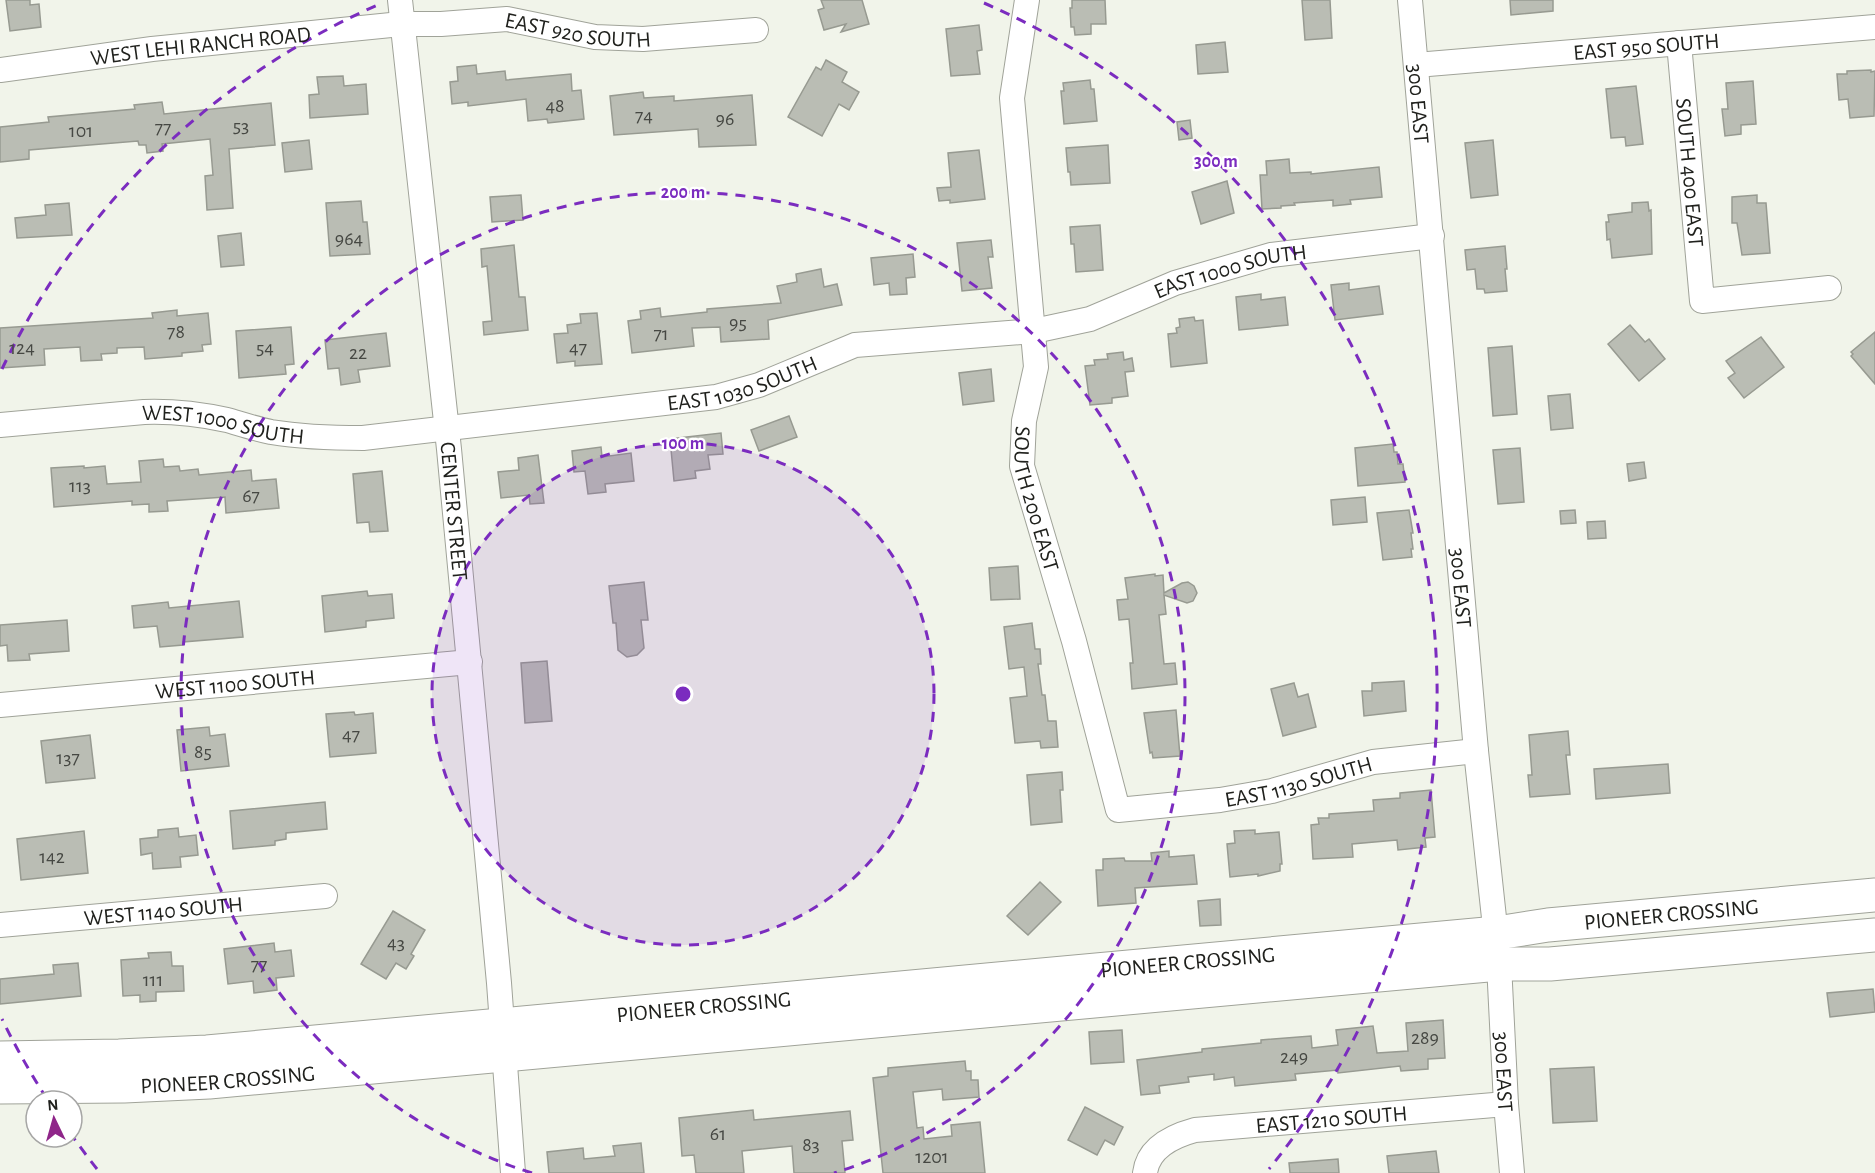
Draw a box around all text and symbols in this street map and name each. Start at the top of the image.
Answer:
street label: EAST 920 SOUTH [503,9,652,52]
street label: WEST LEHI RANCH ROAD [89,23,312,69]
street label: EAST 950 SOUTH [1572,30,1720,64]
street label: 300 EAST [1404,63,1433,145]
house number: 48 [545,96,565,116]
street label: SOUTH 400 EAST [1672,97,1707,248]
house number: 74 [635,106,653,126]
house number: 96 [716,109,734,129]
house number: 53 [233,116,249,136]
house number: 77 [155,118,171,138]
house number: 101 [69,121,93,141]
text: 300 m [1194,153,1238,171]
text: 200 m [661,184,705,202]
house number: 964 [335,229,363,249]
street label: EAST 1000 SOUTH [1151,241,1308,303]
house number: 95 [729,313,747,333]
house number: 78 [167,322,185,342]
house number: 71 [653,324,669,344]
house number: 124 [9,338,35,358]
house number: 54 [256,338,274,358]
house number: 47 [569,338,587,358]
house number: 22 [349,343,367,363]
street label: EAST 1030 SOUTH [666,352,820,415]
street label: WEST 1000 SOUTH [142,402,305,448]
street label: SOUTH 200 EAST [1010,426,1063,574]
text: 100 m [662,435,704,453]
street label: CENTER STREET [436,441,471,582]
house number: 113 [69,476,91,496]
house number: 67 [242,486,260,506]
street label: 300 EAST [1446,547,1475,629]
street label: WEST 1100 SOUTH [154,666,316,703]
centre of rings [673,684,693,704]
house number: 47 [342,725,360,745]
house number: 85 [194,742,212,762]
house number: 137 [56,748,80,768]
street label: EAST 1130 SOUTH [1223,753,1375,811]
house number: 142 [39,847,65,867]
street label: WEST 1140 SOUTH [83,893,244,929]
street label: PIONEER CROSSING [1583,896,1760,934]
house number: 43 [387,933,405,953]
street label: PIONEER CROSSING [1100,944,1276,982]
house number: 77 [251,955,267,975]
house number: 111 [143,970,163,990]
street label: PIONEER CROSSING [616,988,792,1026]
house number: 289 [1411,1028,1439,1048]
street label: 300 EAST [1490,1031,1517,1113]
house number: 249 [1280,1047,1308,1067]
street label: PIONEER CROSSING [140,1062,316,1097]
north arrow [24,1089,84,1149]
text: N [47,1097,59,1114]
street label: EAST 1210 SOUTH [1255,1102,1408,1137]
house number: 61 [710,1124,726,1144]
house number: 83 [802,1135,820,1155]
house number: 1201 [915,1147,949,1167]

